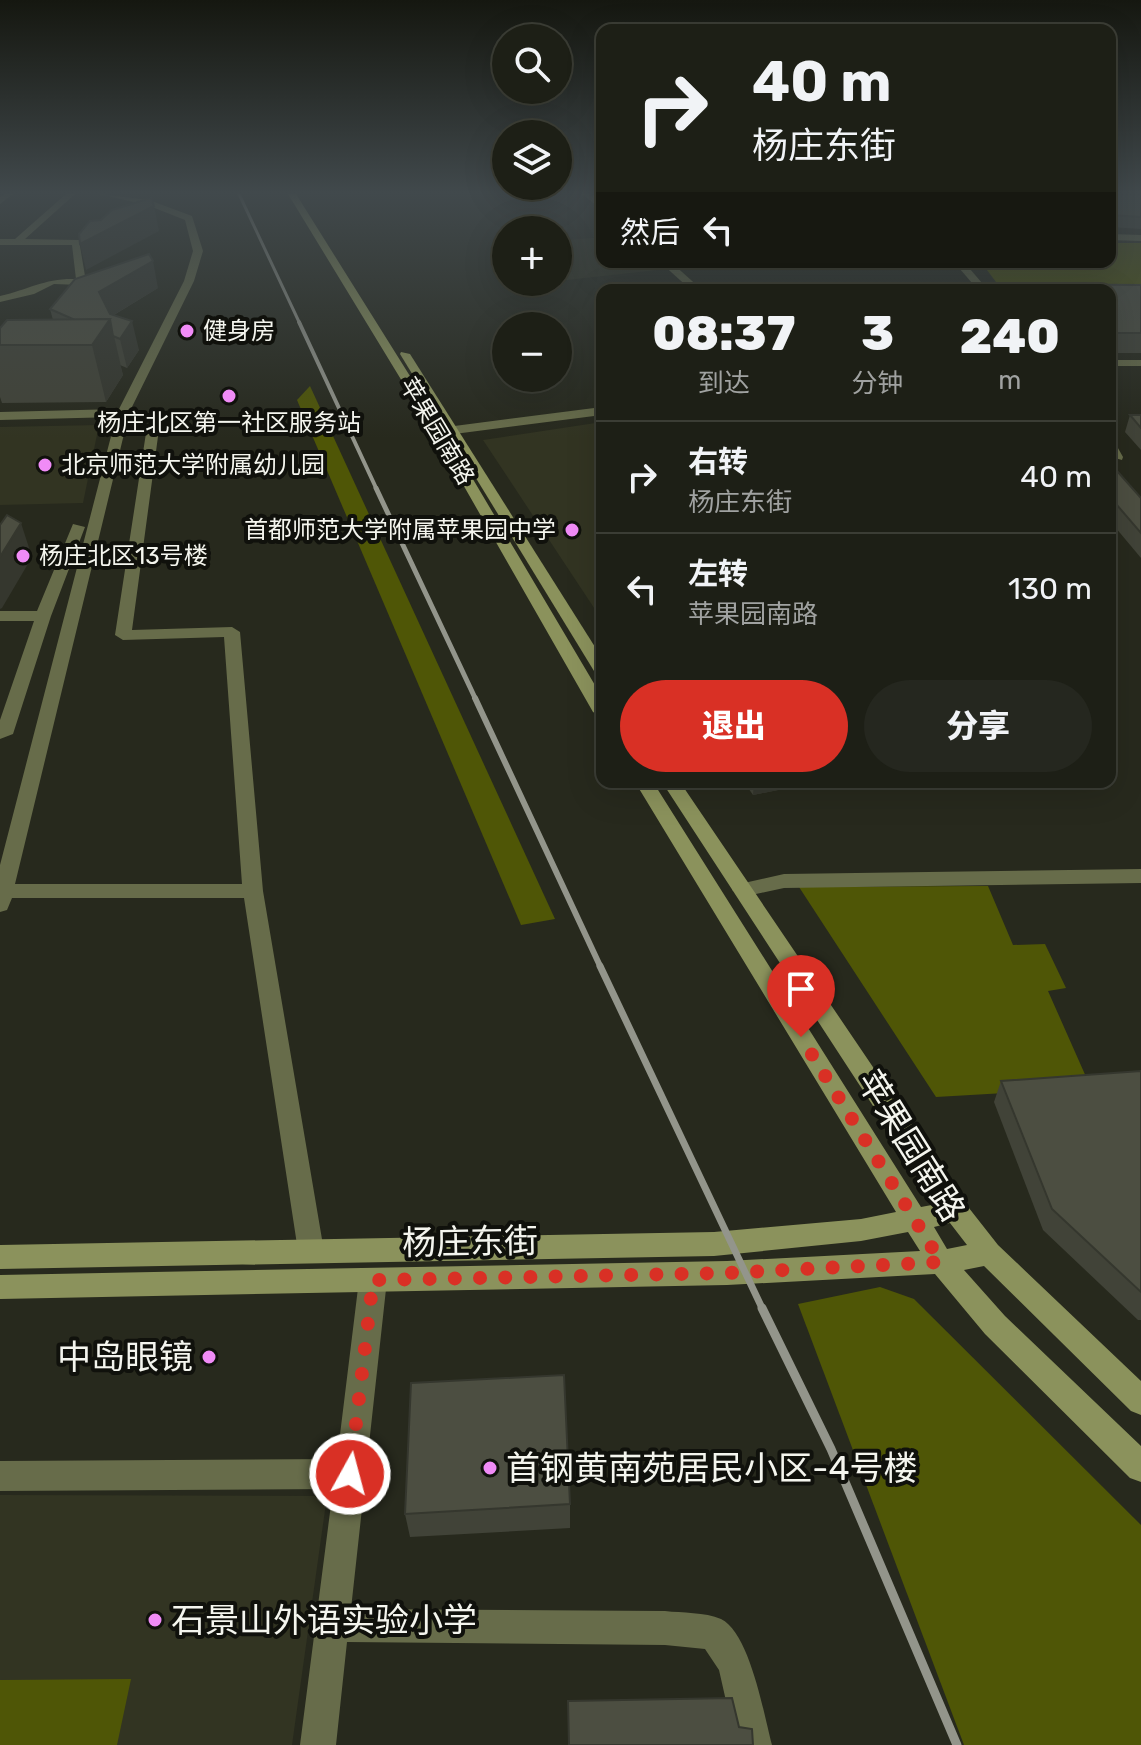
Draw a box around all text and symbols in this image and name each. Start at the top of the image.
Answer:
map controls [492,24,572,392]
button: search [492,24,572,104]
text: 40 m [752,49,892,115]
icon: right [620,56,724,160]
button: layers [492,120,572,200]
text: 杨庄东街 [752,124,896,167]
icon: left [696,208,740,252]
text: 然后 [620,215,680,251]
button: + [492,216,572,296]
text: 08:37 [652,305,795,362]
text: 3 [861,305,894,362]
text: 240 [960,308,1060,365]
button: − [492,312,572,392]
place label: 健身房 [203,317,275,345]
marker: 健身房 [178,322,196,340]
text: m [998,365,1021,396]
text: 到达 [698,368,750,399]
text: 分钟 [852,368,904,399]
street label: 苹果园南路 [394,372,480,490]
marker: 杨庄北区第一社区服务站 [220,387,238,405]
place label: 杨庄北区第一社区服务站 [97,409,361,437]
text: 右转 [688,444,748,480]
place label: 北京师范大学附属幼儿园 [61,451,325,479]
icon: right [620,455,664,499]
marker: 北京师范大学附属幼儿园 [36,456,54,474]
text: 40 m [1020,459,1092,495]
text: 杨庄东街 [688,487,792,518]
place label: 首都师范大学附属苹果园中学 [244,516,556,544]
marker: 首都师范大学附属苹果园中学 [563,521,581,539]
place label: 杨庄北区13号楼 [39,542,208,570]
marker: 杨庄北区13号楼 [14,547,32,565]
text: 左转 [688,556,748,592]
icon: left [620,567,664,611]
text: 130 m [1008,571,1092,607]
text: 苹果园南路 [688,599,818,630]
button: 退出 [620,680,848,772]
button: 分享 [864,680,1092,772]
pin [767,955,835,1037]
icon: arrive [779,967,823,1011]
street label: 苹果园南路 [849,1063,973,1229]
street label: 杨庄东街 [402,1220,538,1264]
place label: 中岛眼镜 [57,1337,193,1378]
marker: 中岛眼镜 [200,1348,218,1366]
position arrow [308,1432,392,1516]
place label: 首钢黄南苑居民小区-4号楼 [506,1448,918,1489]
marker: 首钢黄南苑居民小区-4号楼 [481,1459,499,1477]
place label: 石景山外语实验小学 [171,1600,477,1641]
marker: 石景山外语实验小学 [146,1611,164,1629]

